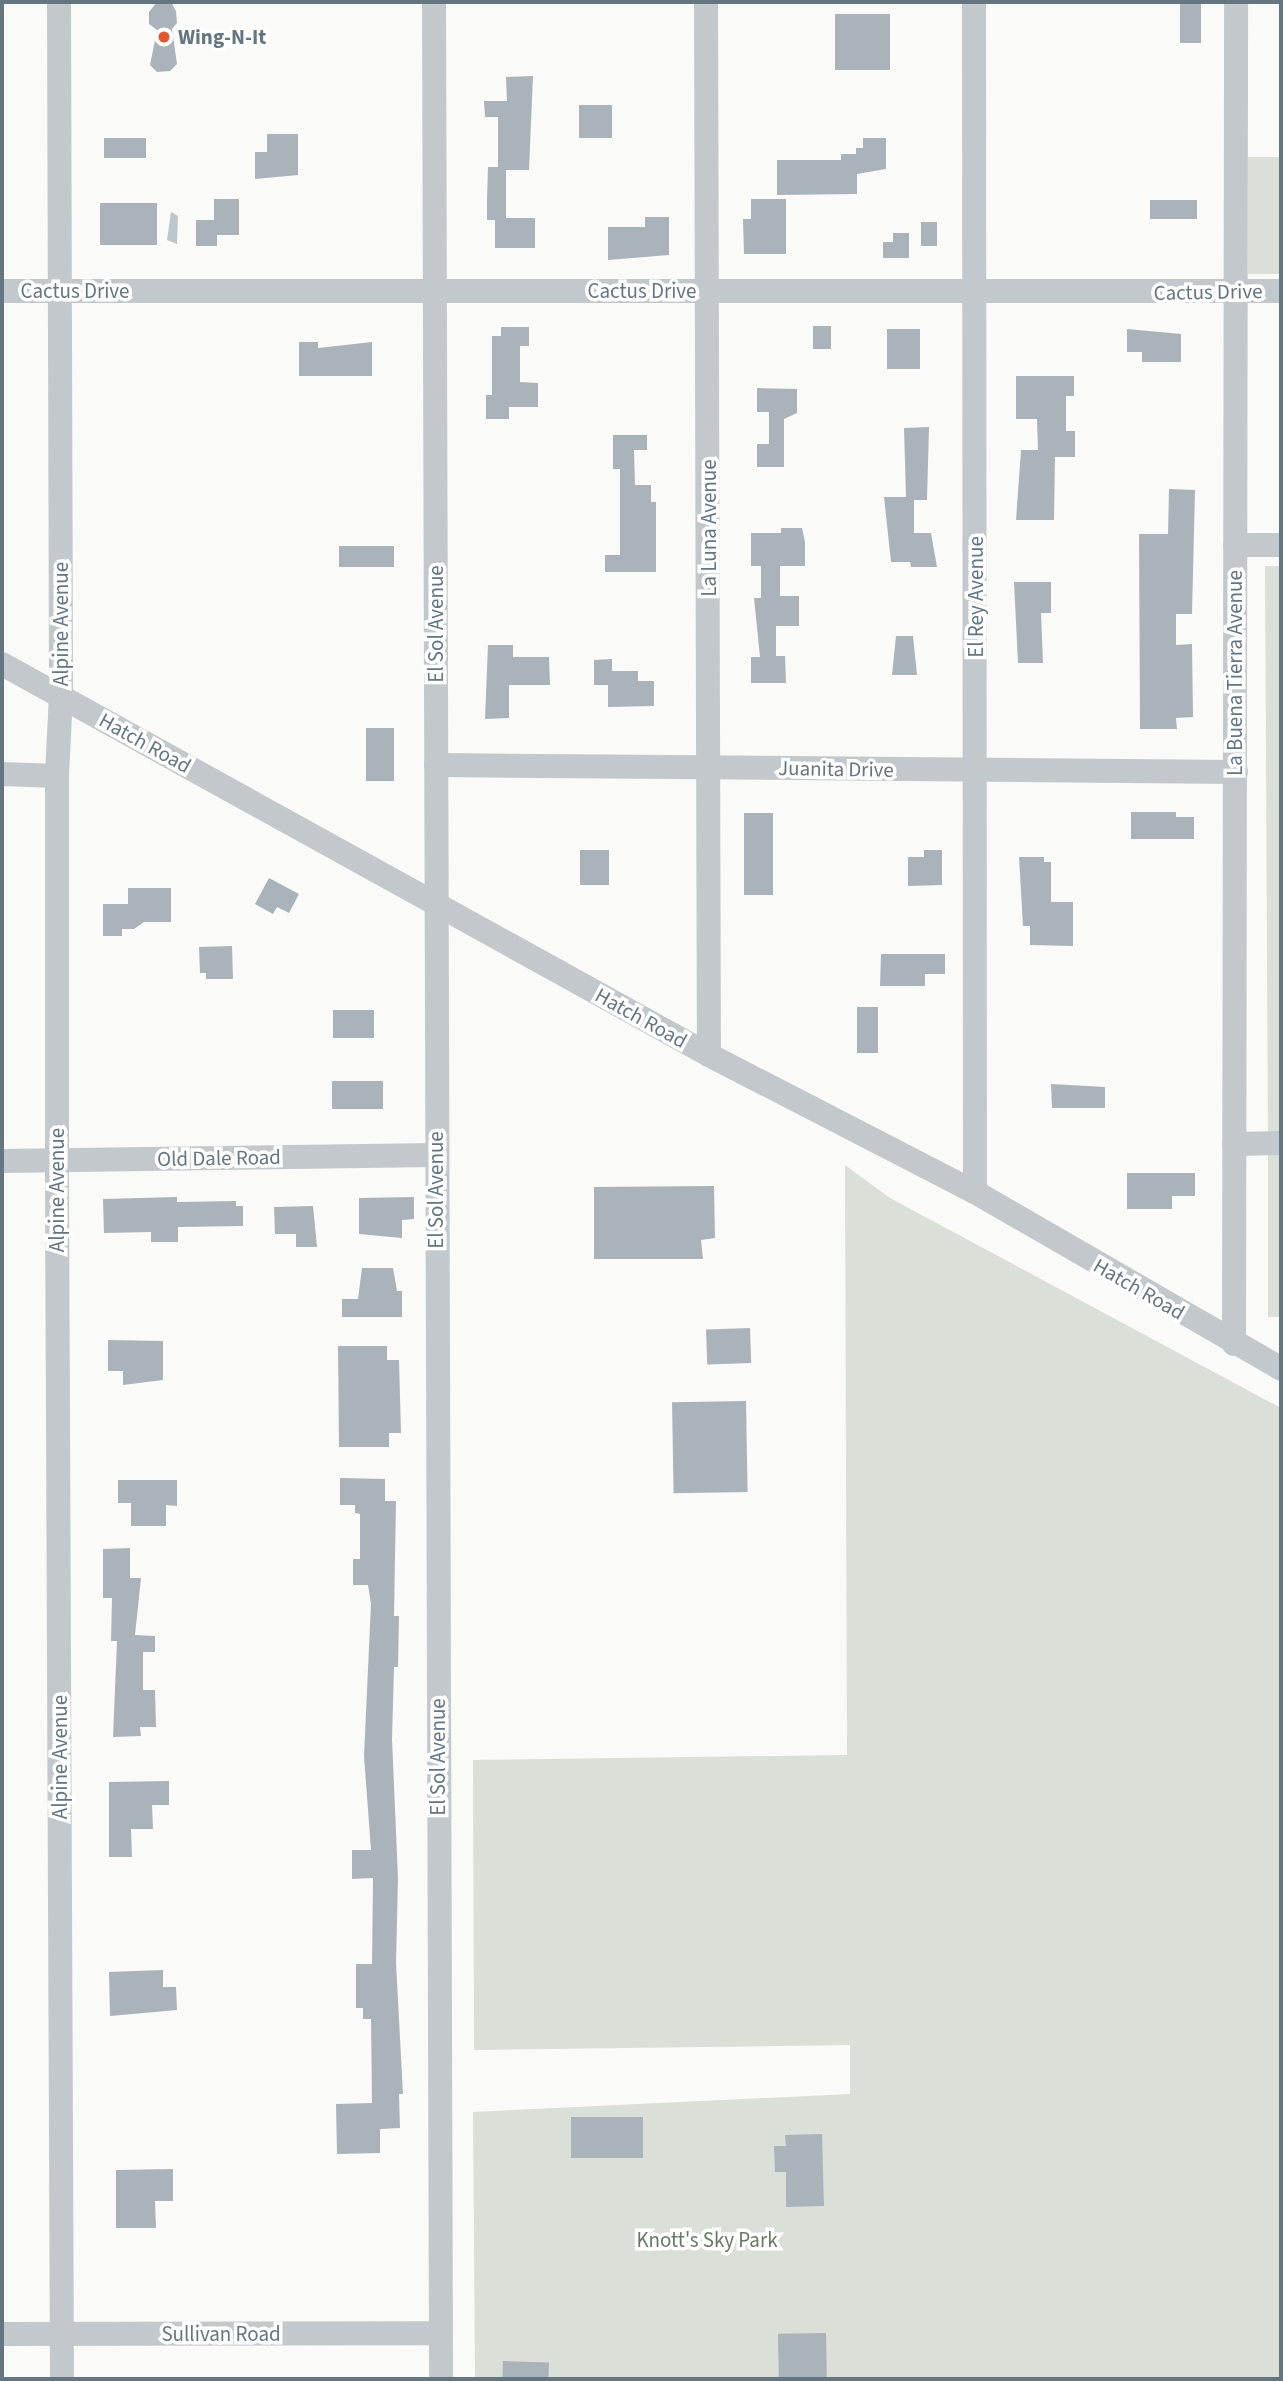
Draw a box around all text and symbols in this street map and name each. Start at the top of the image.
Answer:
place label: Wing-N-It [178,24,266,50]
marker: Wing-N-It [156,29,172,45]
street label: Cactus Drive [21,278,129,304]
street label: Cactus Drive [588,278,696,304]
street label: Cactus Drive [1153,278,1263,306]
street label: La Luna Avenue [696,459,722,597]
street label: El Rey Avenue [963,536,989,658]
street label: Alpine Avenue [48,562,74,686]
street label: El Sol Avenue [423,565,449,683]
street label: La Buena Tierra Avenue [1222,570,1248,776]
street label: Hatch Road [95,707,195,779]
street label: Juanita Drive [778,755,894,783]
street label: Hatch Road [591,982,691,1054]
street label: Alpine Avenue [44,1128,70,1252]
street label: El Sol Avenue [423,1131,449,1249]
street label: Old Dale Road [157,1144,281,1172]
street label: Hatch Road [1089,1253,1189,1325]
street label: Alpine Avenue [47,1695,73,1819]
street label: El Sol Avenue [425,1698,451,1816]
park label: Knott's Sky Park [636,2227,778,2253]
street label: Sullivan Road [161,2321,281,2347]

